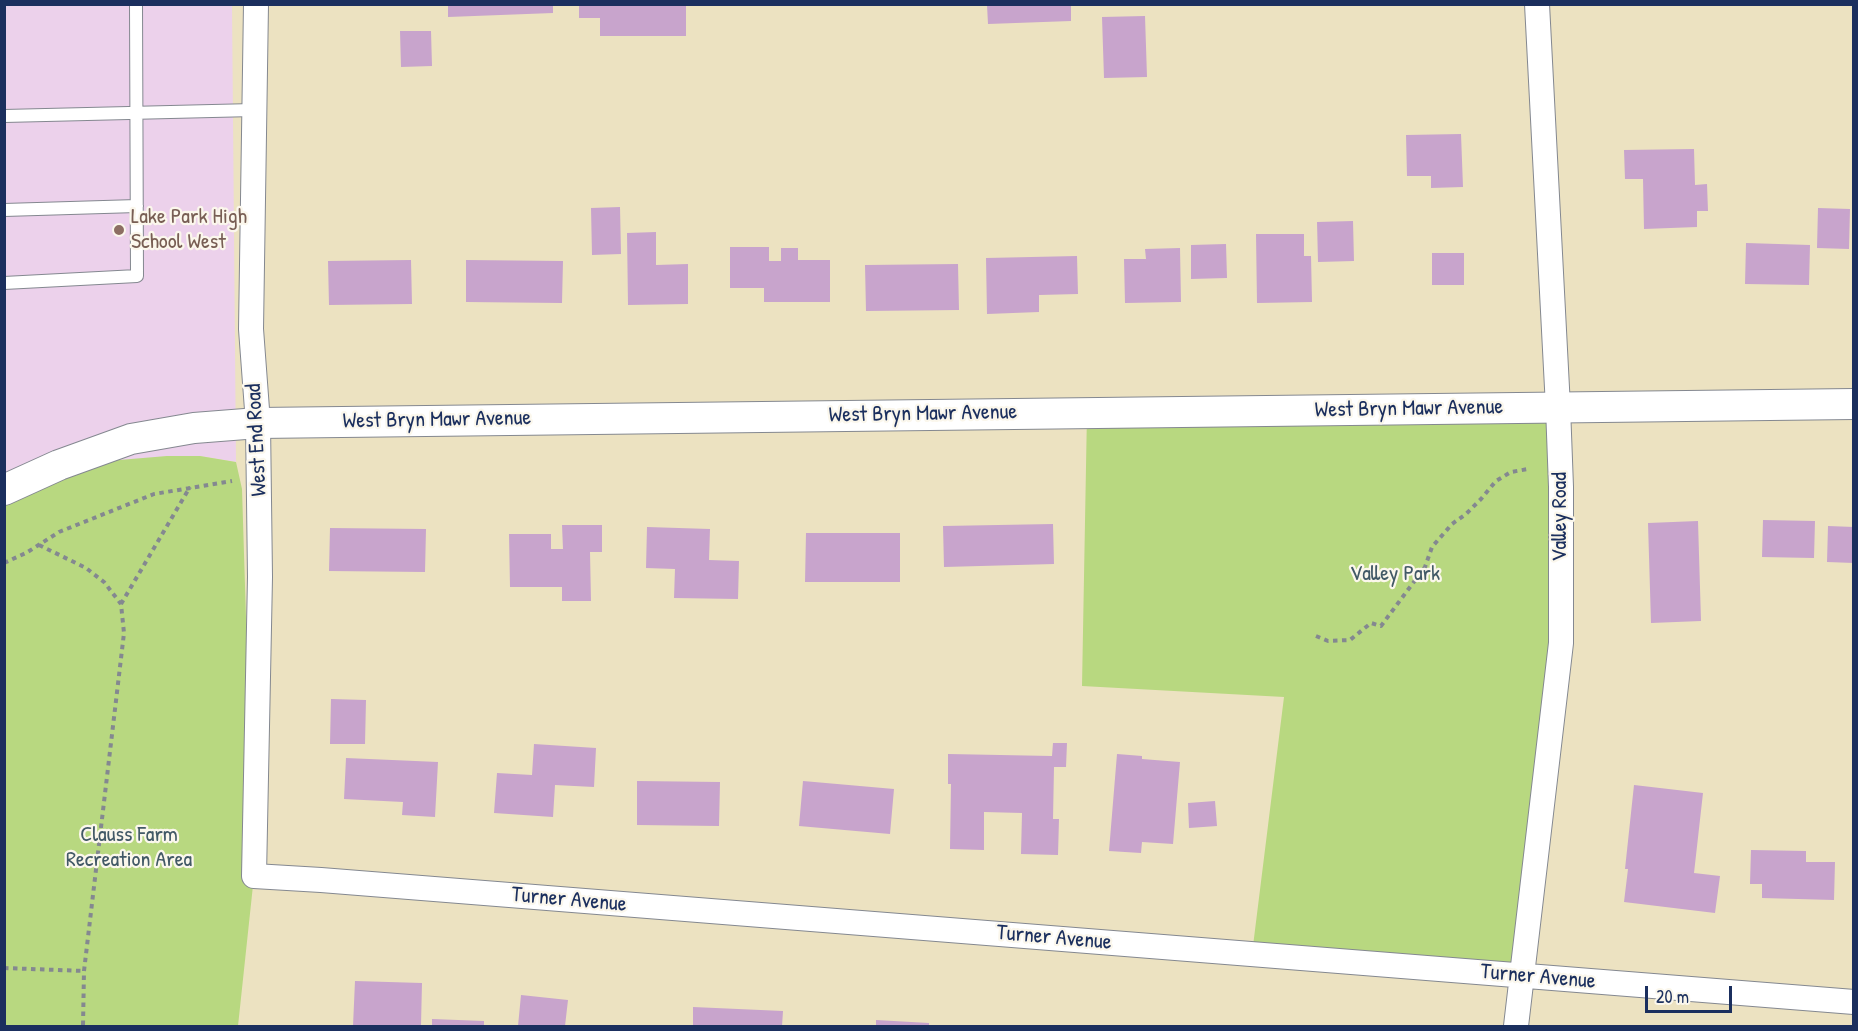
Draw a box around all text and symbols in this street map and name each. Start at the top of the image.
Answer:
place label: Lake Park High School West [131,204,247,255]
marker: Lake Park High School West [112,223,126,237]
street label: West End Road [241,383,273,497]
street label: West Bryn Mawr Avenue [1315,394,1503,424]
street label: West Bryn Mawr Avenue [829,399,1017,429]
street label: West Bryn Mawr Avenue [343,405,531,435]
street label: Valley Road [1547,472,1573,562]
park label: Valley Park [1350,561,1440,587]
park label: Clauss Farm Recreation Area [66,822,192,873]
street label: Turner Avenue [510,882,628,918]
street label: Turner Avenue [995,920,1113,956]
street label: Turner Avenue [1479,959,1597,995]
scale bar [1648,974,1735,1012]
text: 20 m [1656,984,1689,1009]

